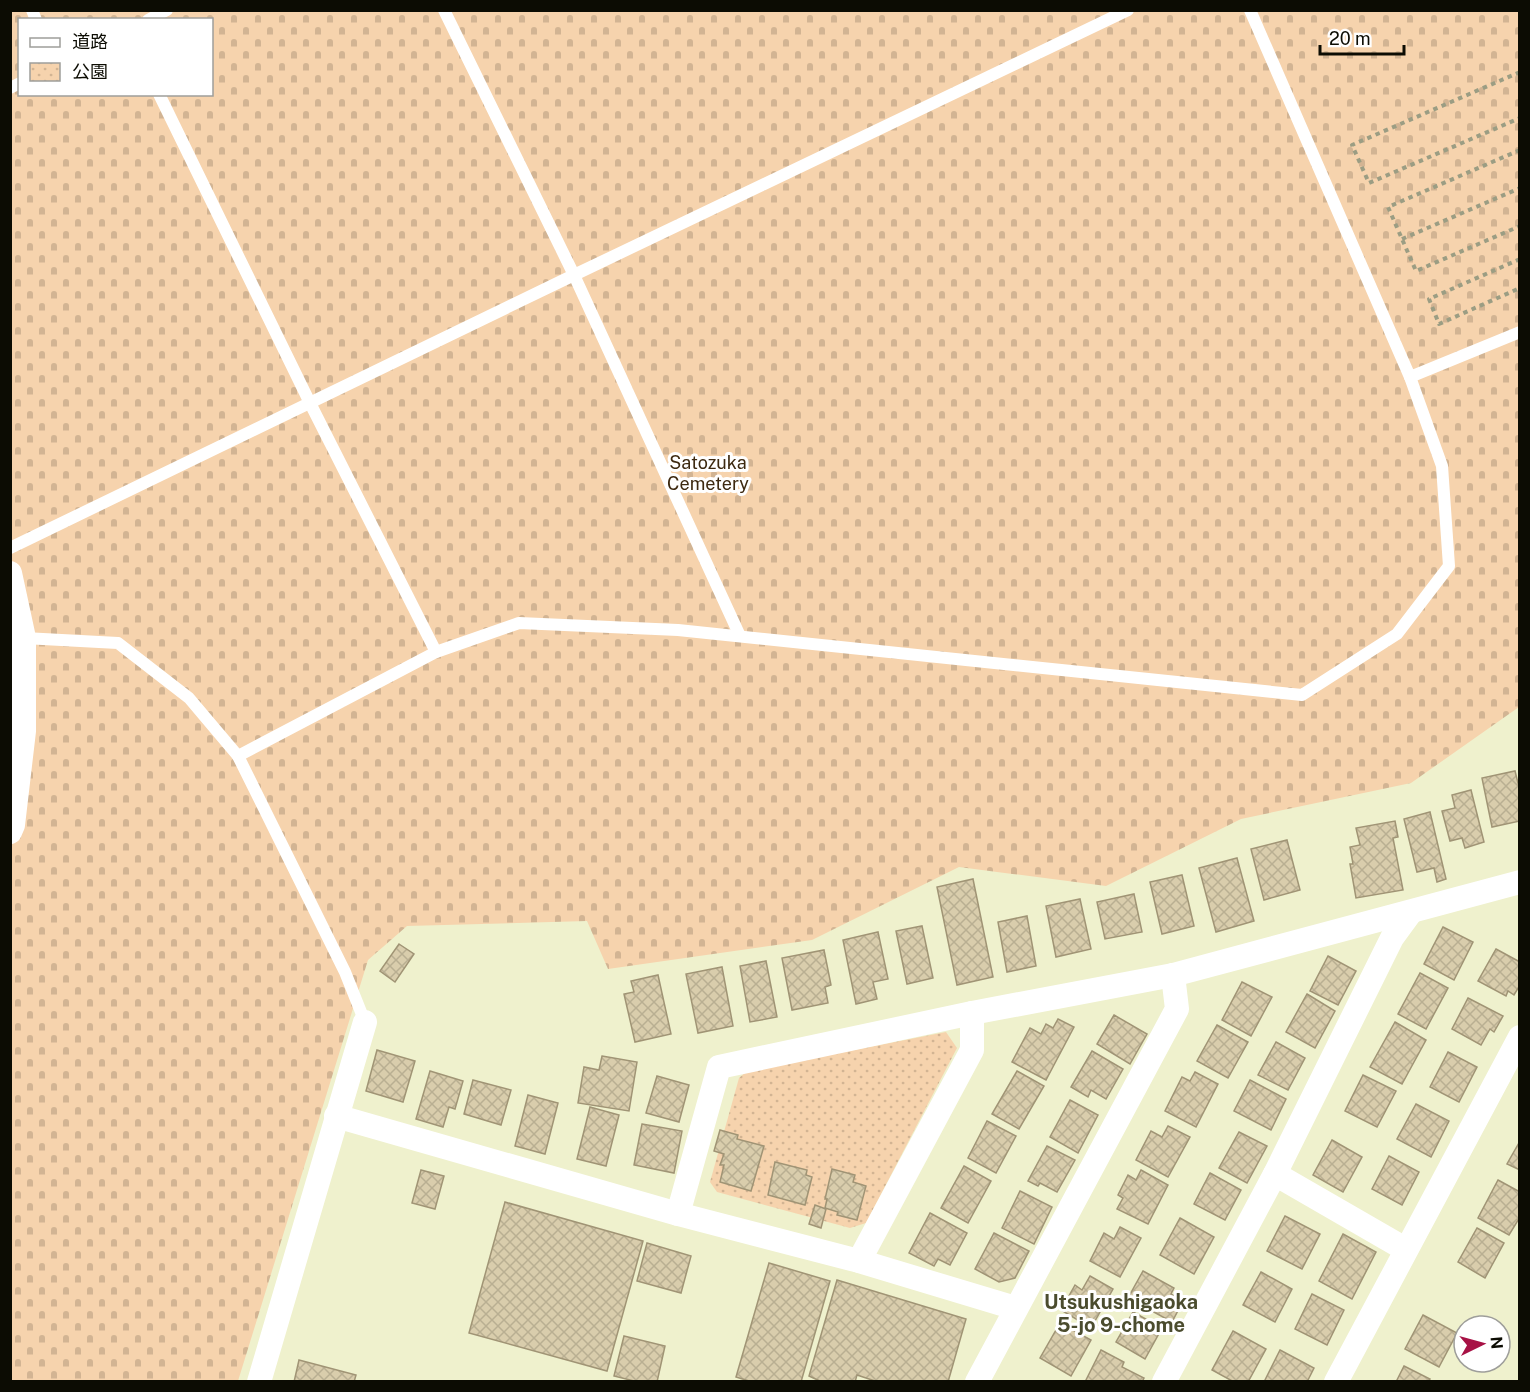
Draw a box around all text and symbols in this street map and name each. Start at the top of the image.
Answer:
legend [18,18,213,96]
scale bar [1320,18,1404,56]
text: 20 m [1329,28,1371,49]
text: 道路 [72,31,108,52]
text: 公園 [72,61,108,82]
park label: Satozuka Cemetery [667,452,749,494]
district label: Utsukushigaoka 5-jo 9-chome [1044,1290,1198,1337]
north arrow [1452,1314,1512,1374]
text: N [1486,1336,1506,1350]

